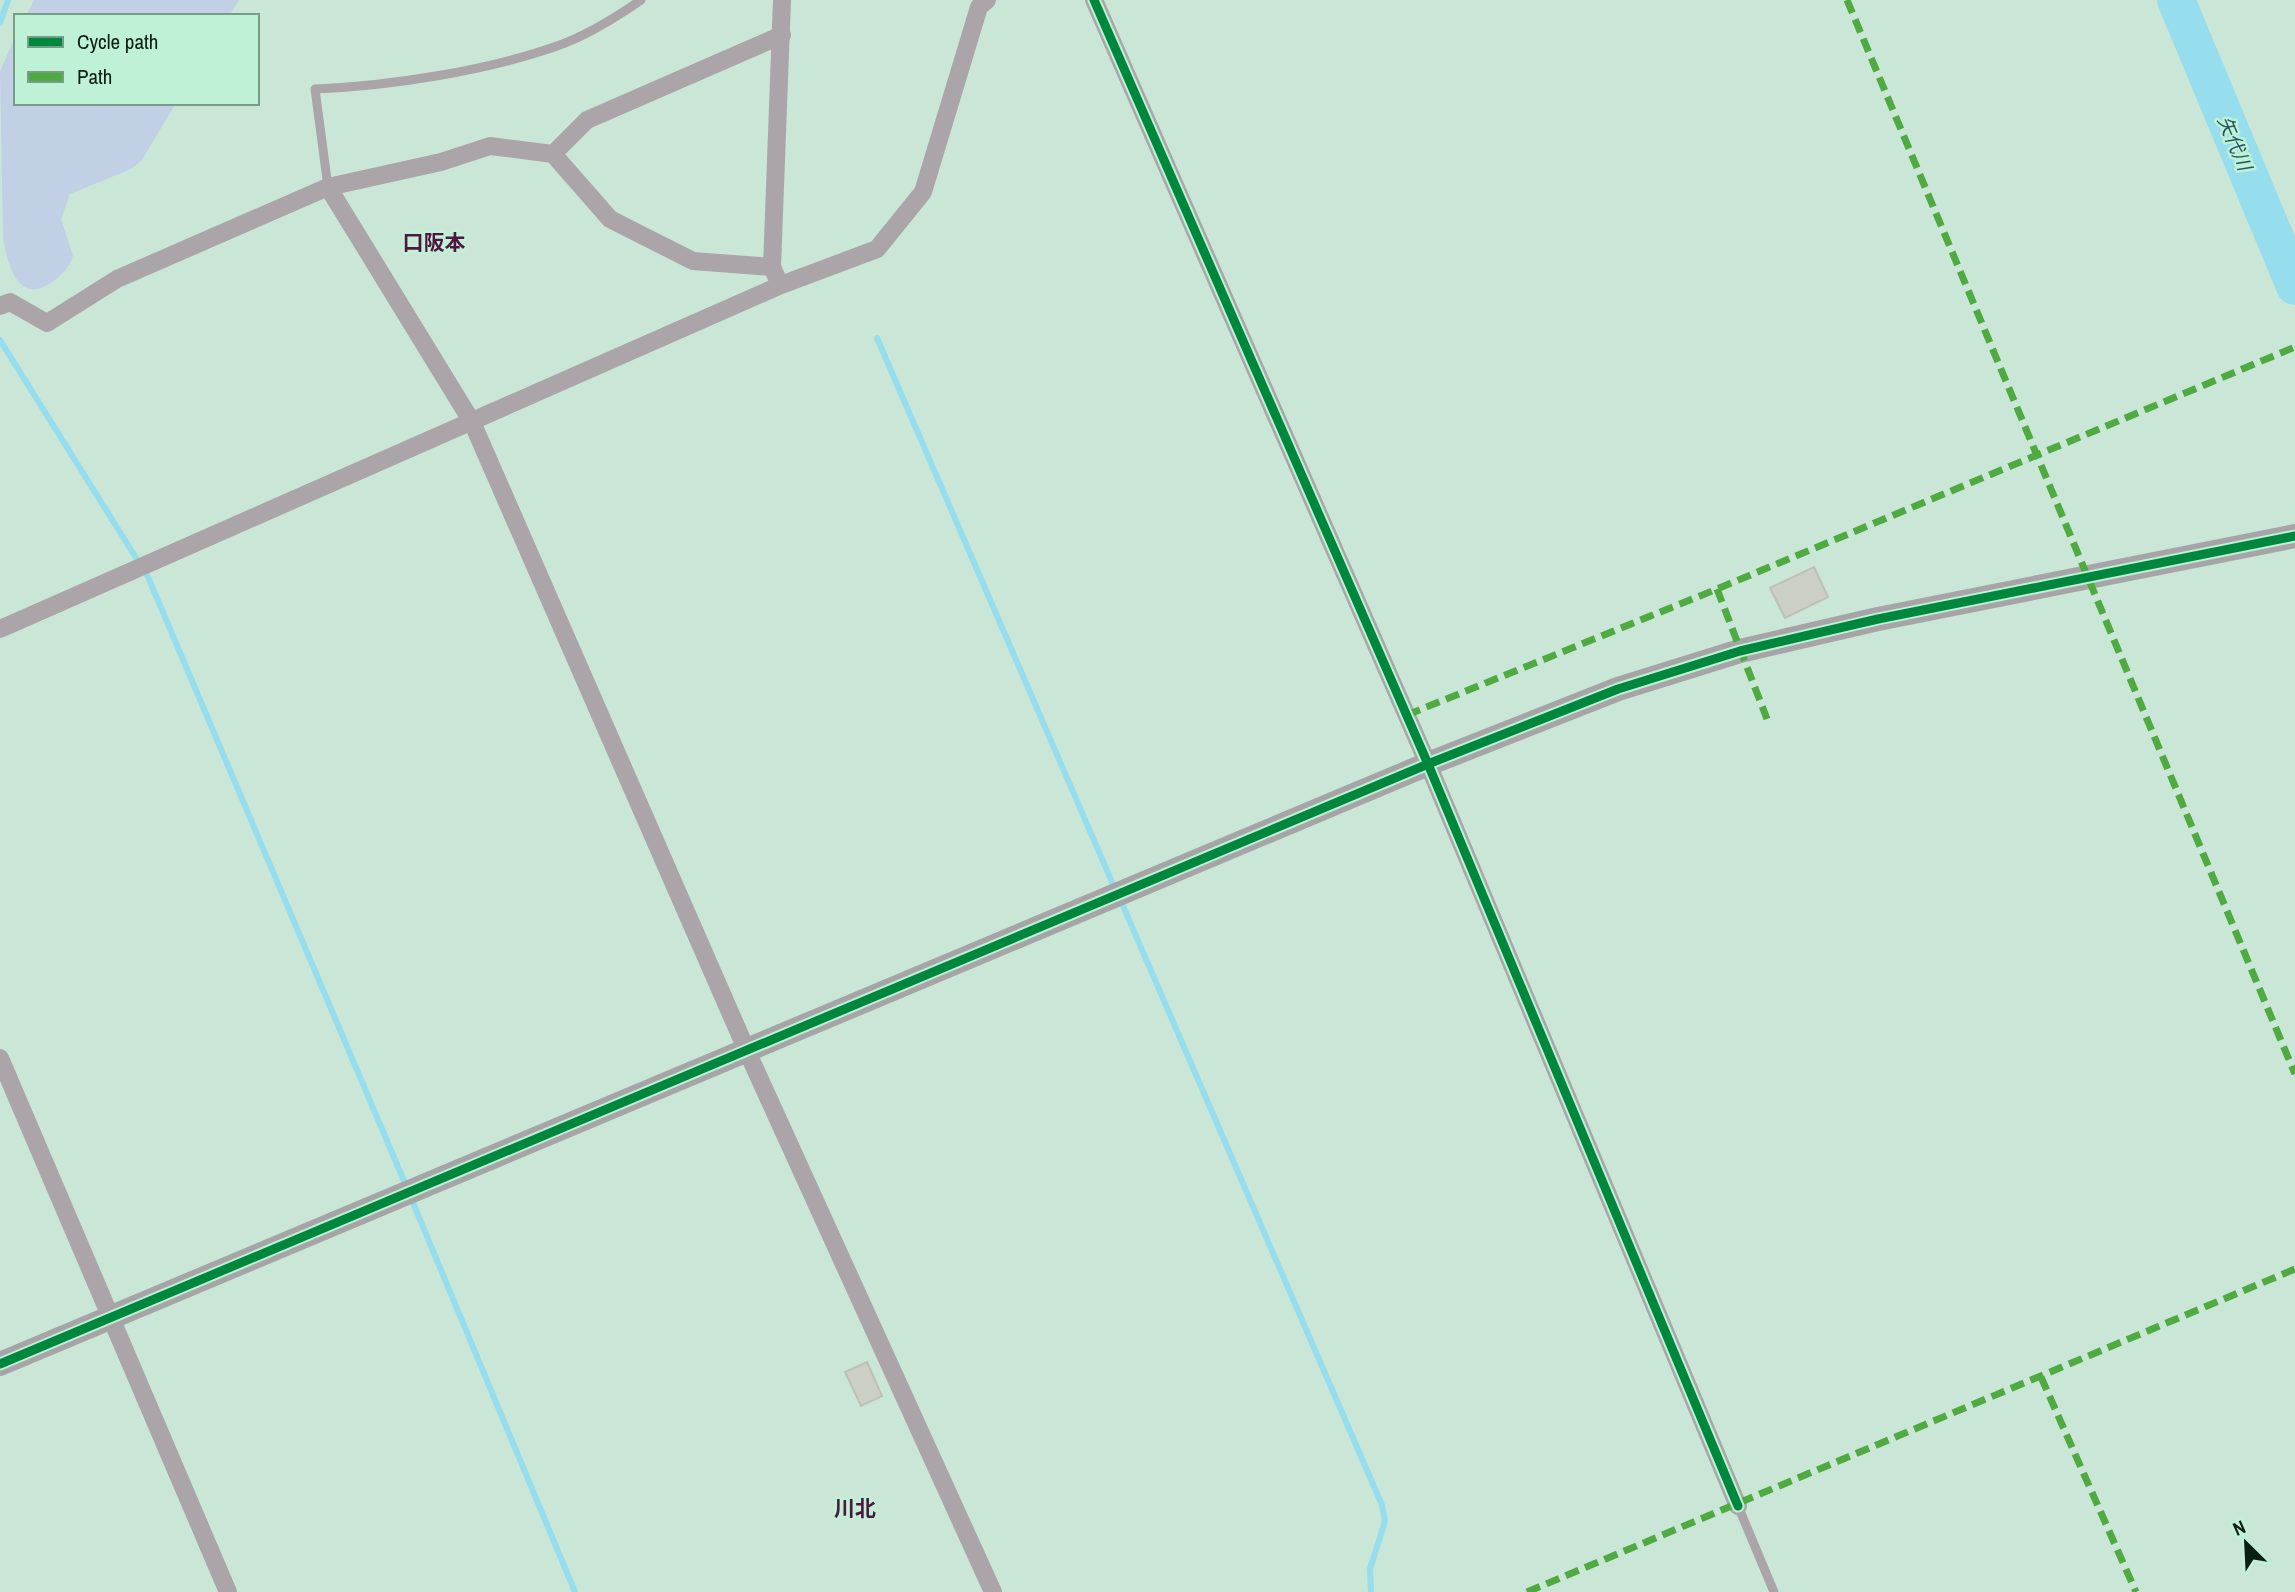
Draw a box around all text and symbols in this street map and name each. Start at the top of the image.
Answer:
legend [14,14,259,105]
text: Cycle path [77,27,158,56]
text: Path [77,62,112,91]
water label: 矢代川 [2212,112,2259,176]
district label: 口阪本 [403,228,466,257]
district label: 川北 [834,1494,876,1523]
north arrow [2211,1508,2281,1578]
text: N [2229,1513,2250,1542]

